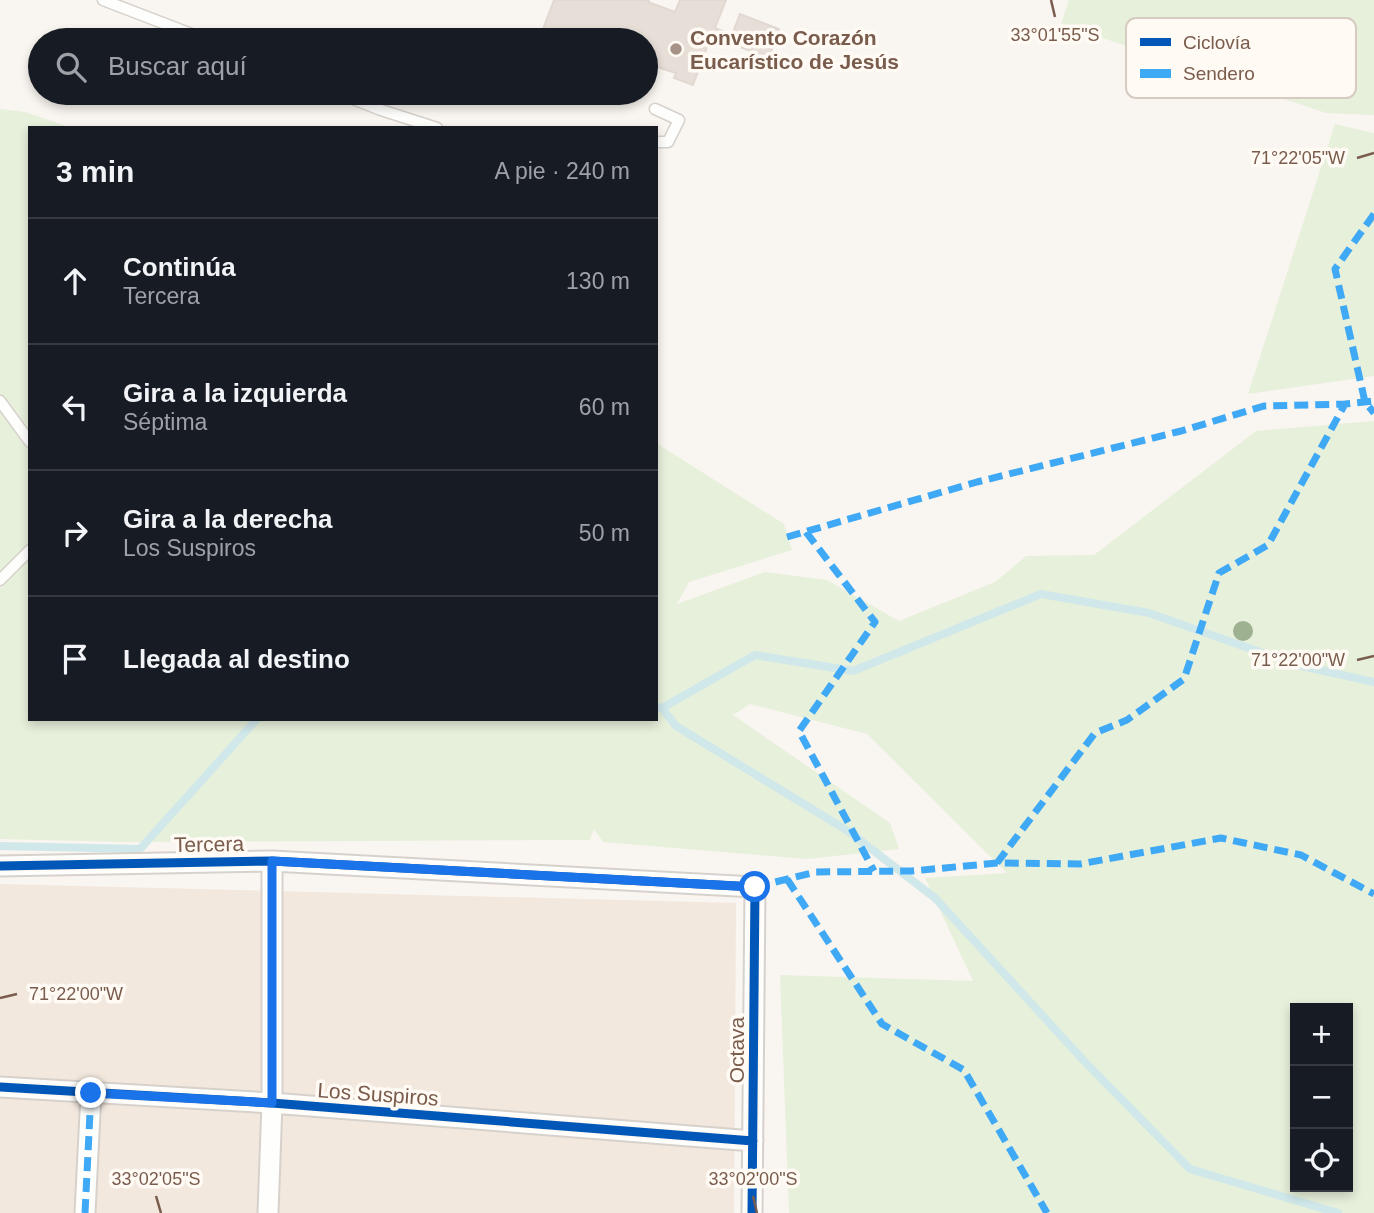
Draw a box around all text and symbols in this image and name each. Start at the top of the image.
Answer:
legend [1126,18,1356,98]
text: 33°01'55"S [1010,25,1100,45]
place label: Convento Corazón Eucarístico de Jesús [690,26,899,73]
search box [28,28,658,105]
text: Ciclovía [1183,32,1251,53]
marker: Convento Corazón Eucarístico de Jesús [668,41,684,57]
icon: search [52,48,90,86]
text: Buscar aquí [108,51,247,81]
text: Sendero [1183,63,1255,84]
text: 71°22'05"W [1251,148,1345,168]
text: 3 min [56,155,134,188]
text: A pie · 240 m [494,158,630,184]
text: Continúa [123,252,236,282]
icon: ahead [56,262,94,300]
text: 130 m [566,268,630,294]
text: Tercera [123,283,200,309]
text: Gira a la izquierda [123,378,347,408]
icon: left [56,388,94,426]
text: 60 m [579,394,630,420]
text: Séptima [123,409,207,435]
text: Gira a la derecha [123,504,333,534]
icon: right [56,514,94,552]
text: 50 m [579,520,630,546]
text: Los Suspiros [123,535,256,561]
icon: arrive [56,640,94,678]
text: Llegada al destino [123,644,350,674]
text: 71°22'00"W [1251,650,1345,670]
street label: Tercera [174,832,245,856]
route start [739,871,770,902]
text: 71°22'00"W [29,984,123,1004]
map controls [1290,1003,1353,1192]
button: + [1290,1003,1353,1066]
street label: Octava [725,1016,748,1083]
button: − [1290,1066,1353,1129]
route end [75,1077,106,1108]
street label: Los Suspiros [317,1078,439,1110]
button: locate [1290,1129,1353,1192]
text: 33°02'05"S [111,1169,201,1189]
text: 33°02'00"S [708,1169,798,1189]

